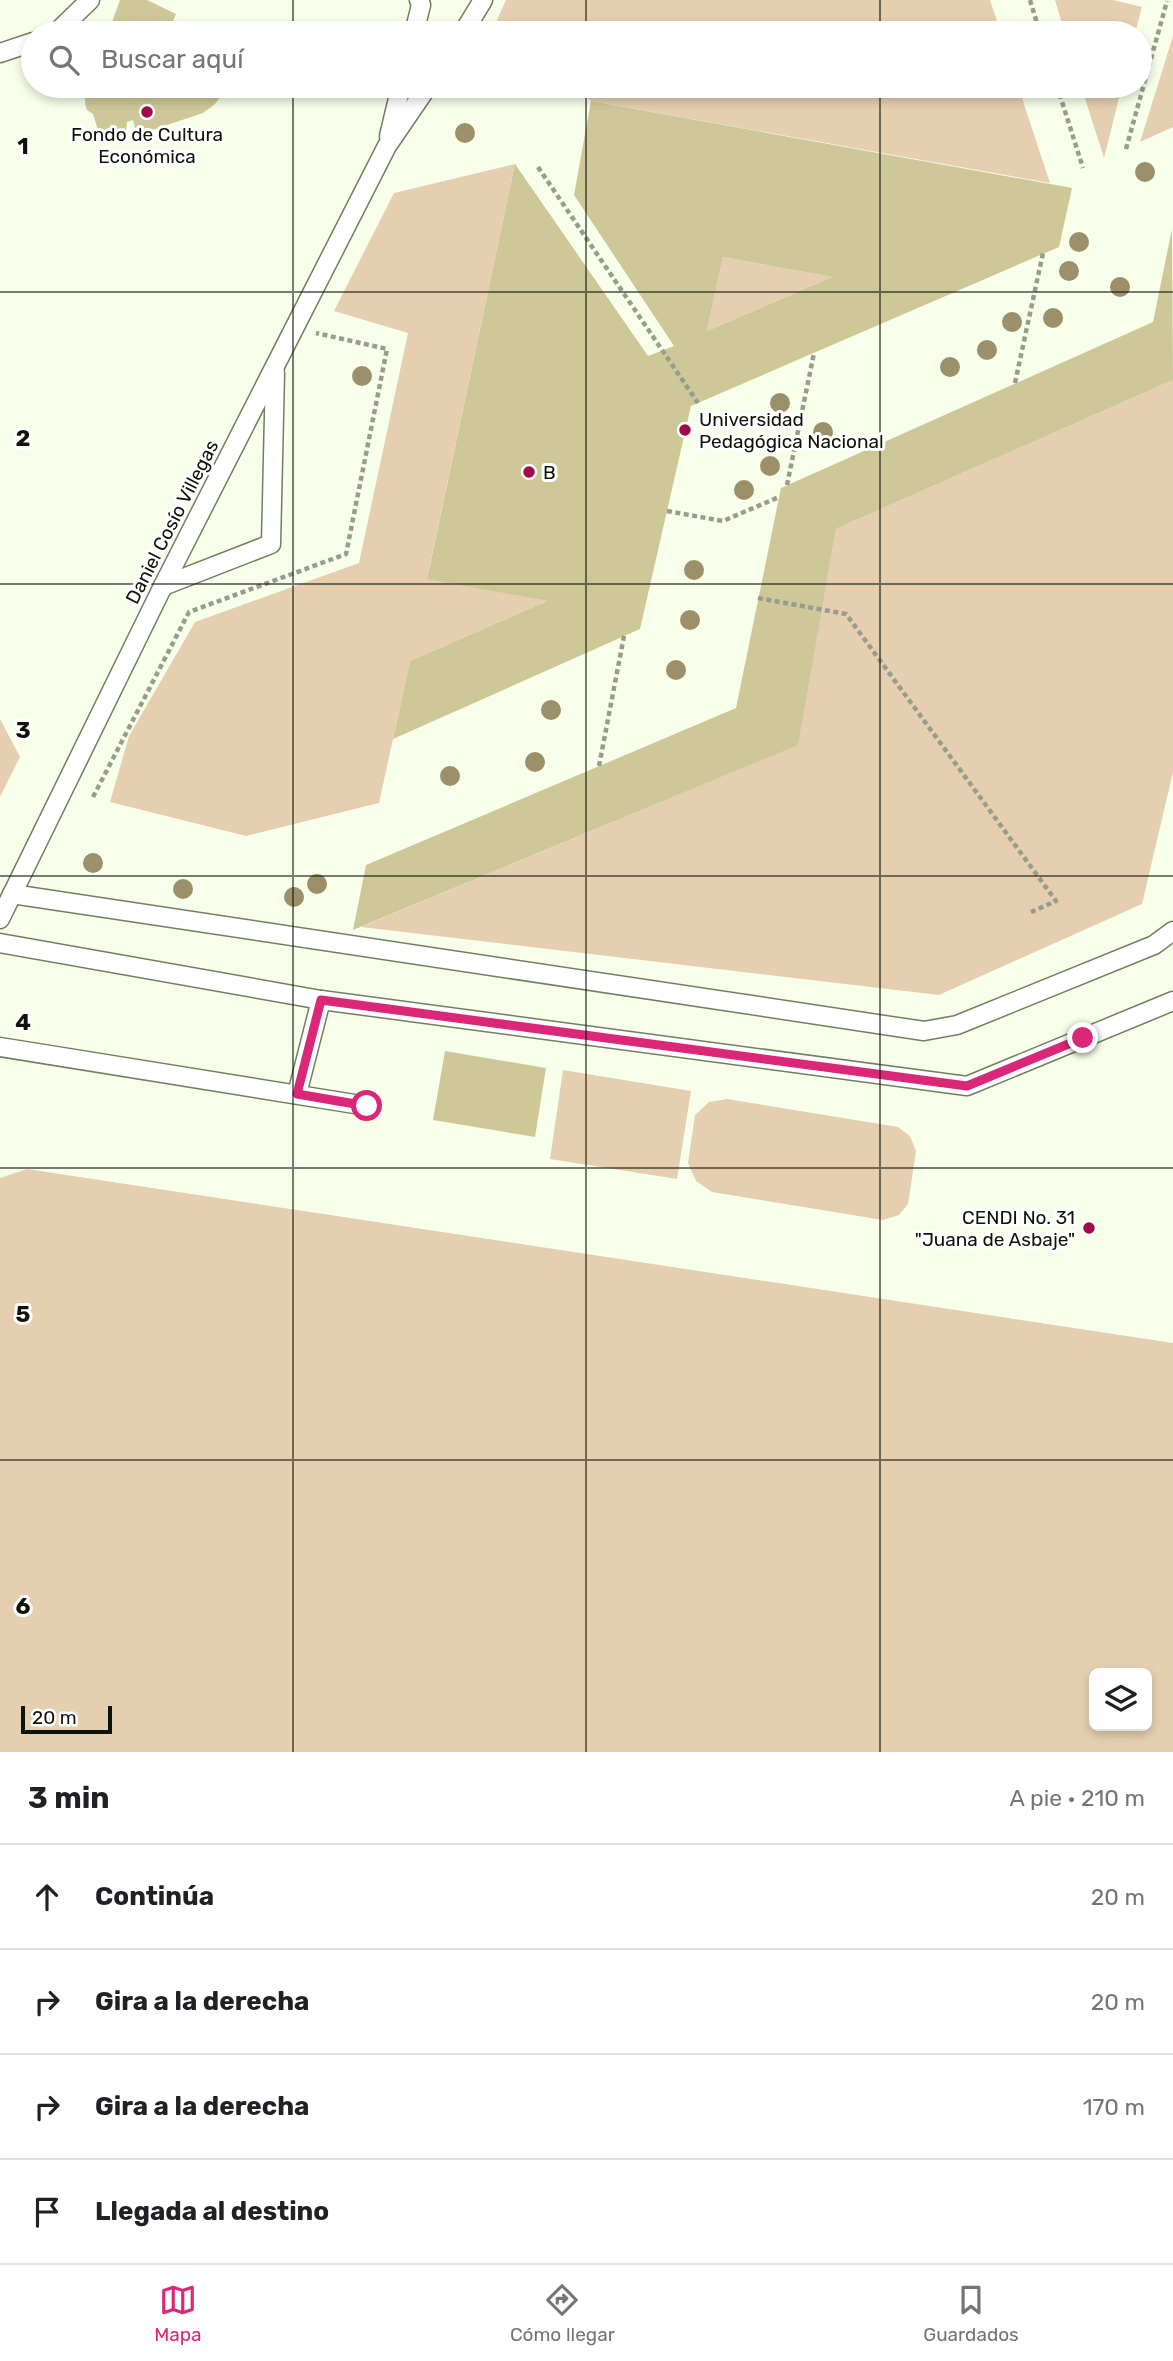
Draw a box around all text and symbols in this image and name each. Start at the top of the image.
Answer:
search box [21,21,1152,98]
icon: search [45,41,83,79]
text: Buscar aquí [101,44,243,75]
marker: Fondo de Cultura Económica [139,104,155,120]
place label: Fondo de Cultura Económica [71,123,223,168]
text: 1 [17,132,29,160]
place label: Universidad Pedagógica Nacional [699,408,884,453]
marker: Universidad Pedagógica Nacional [677,422,693,438]
text: 2 [16,424,30,452]
street label: Daniel Cosío Villegas [121,436,223,608]
place label: B [543,461,556,484]
marker: B [521,464,537,480]
text: 3 [15,716,31,744]
text: 4 [15,1008,31,1036]
route end [1067,1022,1098,1053]
route start [351,1090,382,1121]
place label: CENDI No. 31 "Juana de Asbaje" [915,1206,1075,1251]
marker: CENDI No. 31 "Juana de Asbaje" [1081,1220,1097,1236]
text: 5 [16,1300,31,1328]
text: 6 [16,1592,31,1620]
map controls [1089,1668,1152,1731]
button: layers [1089,1668,1152,1731]
scale bar [21,1703,112,1735]
text: 20 m [32,1706,77,1729]
text: 3 min [28,1780,110,1816]
text: A pie · 210 m [1010,1784,1145,1812]
icon: ahead [28,1878,66,1916]
text: Continúa [95,1881,214,1912]
text: 20 m [1091,1883,1145,1911]
icon: right [28,1983,66,2021]
text: Gira a la derecha [95,1986,309,2017]
text: 20 m [1091,1988,1145,2016]
icon: right [28,2088,66,2126]
text: Gira a la derecha [95,2091,309,2122]
text: 170 m [1083,2093,1145,2121]
icon: arrive [28,2193,66,2231]
text: Llegada al destino [95,2196,329,2227]
tab: Mapa [154,2281,202,2346]
tab: Cómo llegar [510,2281,615,2346]
tab: Guardados [923,2281,1019,2346]

